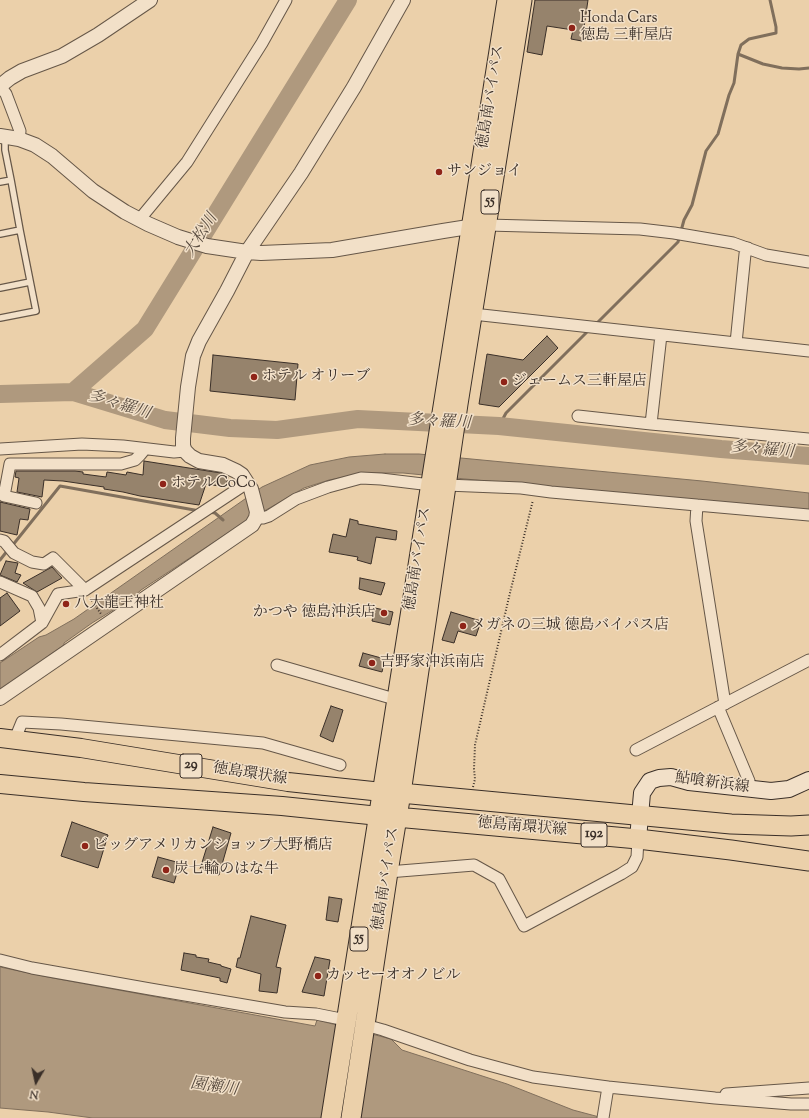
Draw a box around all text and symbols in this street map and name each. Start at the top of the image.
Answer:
place label: Honda Cars 徳島 三軒屋店 [580,10,673,45]
marker: Honda Cars 徳島 三軒屋店 [567,23,577,33]
street label: 徳島南バイパス [475,44,509,150]
place label: サンジョイ [447,163,522,181]
marker: サンジョイ [434,167,444,177]
road number: 55 [481,190,499,214]
water label: 大松川 [181,211,223,261]
place label: ホテル オリーブ [262,368,370,386]
marker: ホテル オリーブ [249,372,259,382]
place label: ジェームス三軒屋店 [512,373,647,391]
marker: ジェームス三軒屋店 [499,377,509,387]
water label: 多々羅川 [86,387,152,425]
water label: 多々羅川 [407,412,471,434]
water label: 多々羅川 [729,439,795,463]
place label: ホテルCoCo [171,475,256,493]
marker: ホテルCoCo [158,479,168,489]
street label: 徳島南バイパス [402,506,436,612]
place label: 八大龍王神社 [74,595,164,613]
marker: 八大龍王神社 [61,599,71,609]
place label: かつや 徳島沖浜店 [253,604,376,622]
marker: かつや 徳島沖浜店 [379,608,389,618]
place label: メガネの三城 徳島バイパス店 [471,617,669,635]
marker: メガネの三城 徳島バイパス店 [458,621,468,631]
place label: 吉野家沖浜南店 [380,654,485,672]
marker: 吉野家沖浜南店 [367,658,377,668]
road number: 29 [180,754,202,778]
street label: 徳島環状線 [212,760,288,790]
street label: 鮎喰新浜線 [674,770,750,798]
street label: 徳島南環状線 [476,815,568,841]
road number: 192 [581,823,607,847]
street label: 徳島南バイパス [370,826,404,932]
place label: ビッグアメリカンショップ大野橋店 [93,837,333,855]
marker: ビッグアメリカンショップ大野橋店 [80,841,90,851]
place label: 炭七輪のはな牛 [174,861,279,879]
marker: 炭七輪のはな牛 [161,865,171,875]
road number: 55 [350,927,368,951]
place label: カッセーオオノビル [326,967,460,985]
marker: カッセーオオノビル [313,971,323,981]
north arrow [16,1062,56,1102]
water label: 園瀬川 [189,1075,239,1101]
text: N [29,1085,40,1102]

